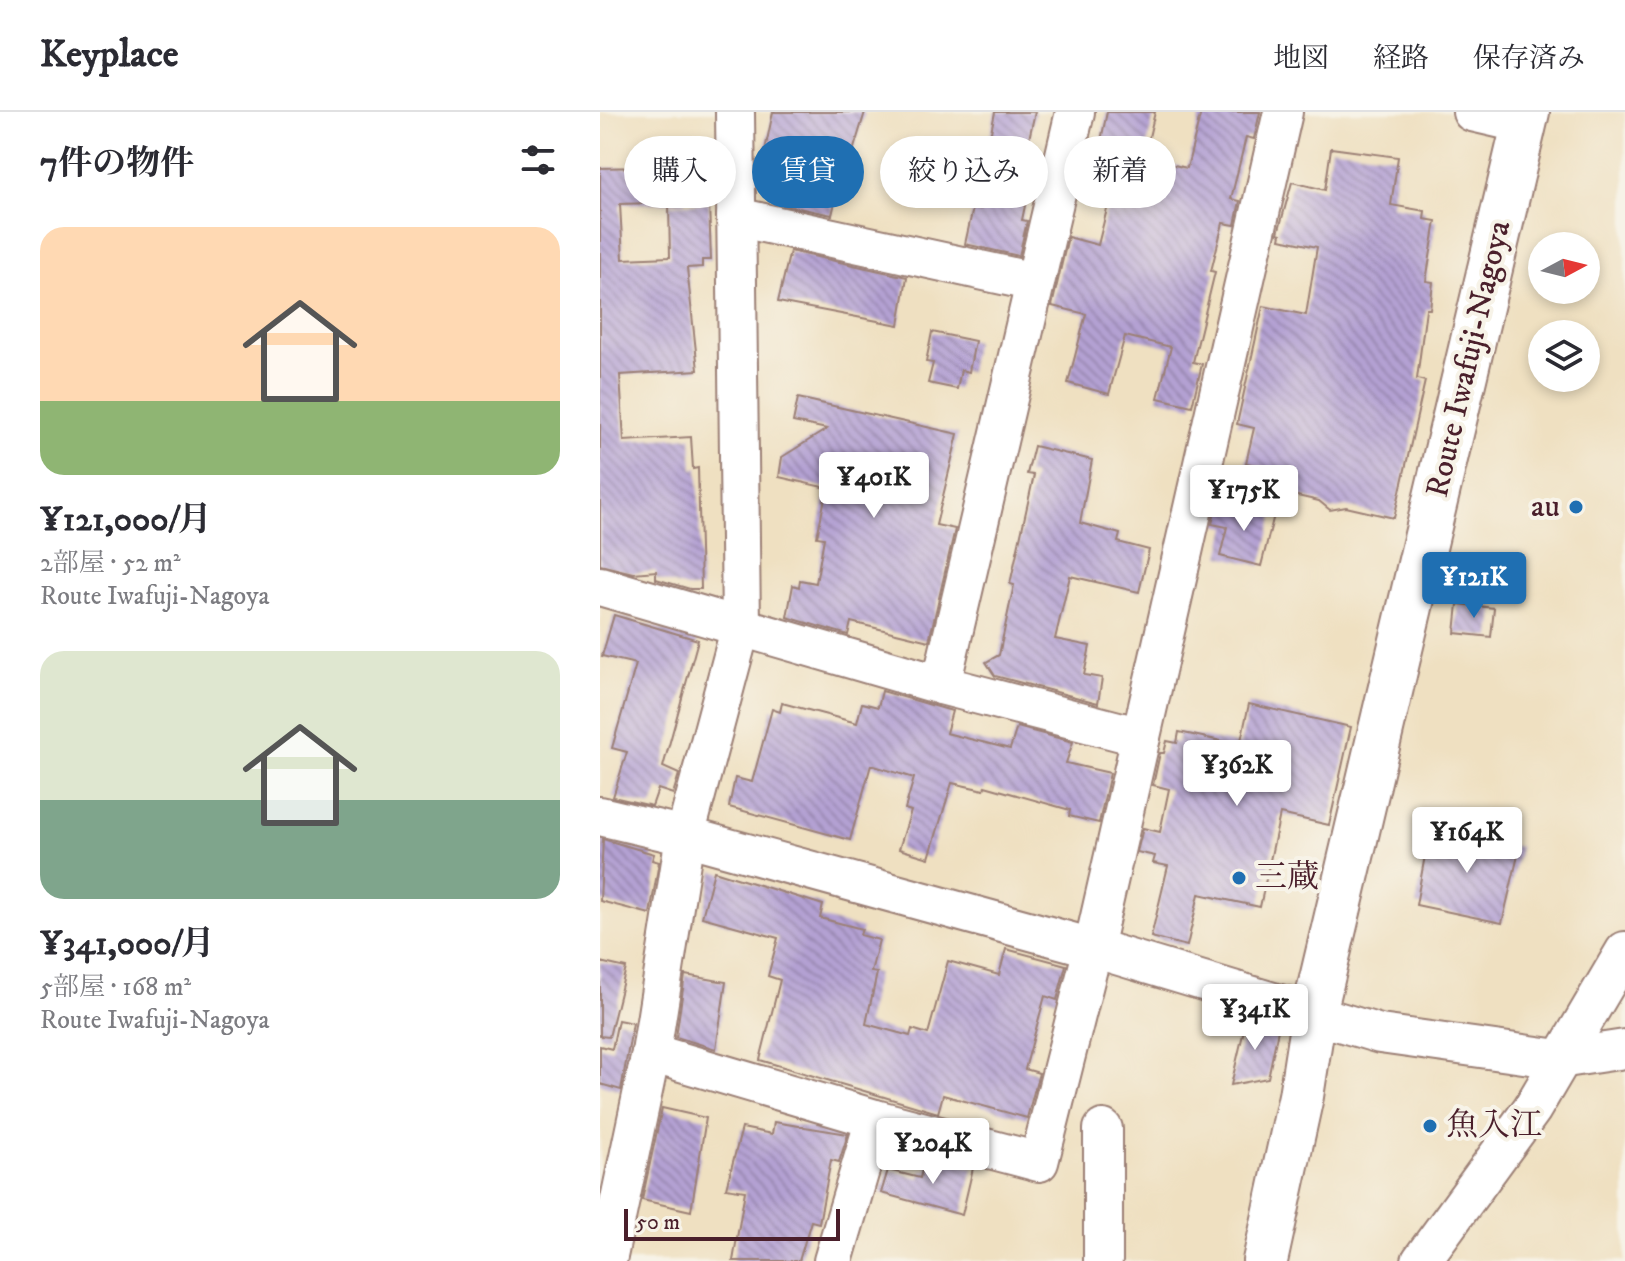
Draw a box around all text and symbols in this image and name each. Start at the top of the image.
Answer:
text: Keyplace [40,31,179,79]
text: 地図 [1273,41,1329,76]
text: 経路 [1373,41,1429,76]
text: 保存済み [1473,41,1585,76]
chip: 購入 [624,136,736,208]
chip: 賃貸 [752,136,864,208]
chip: 絞り込み [880,136,1048,208]
chip: 新着 [1064,136,1176,208]
icon: filters [516,138,560,182]
text: 7件の物件 [40,143,194,185]
street label: Route Iwafuji-Nagoya [1418,216,1520,501]
north arrow [1528,232,1600,304]
map controls [1528,232,1600,392]
icon: home [228,279,372,423]
button: layers [1528,320,1600,392]
pin: ¥401K [818,452,930,520]
text: ¥401K [837,461,911,494]
pin: ¥175K [1188,465,1300,533]
text: ¥175K [1208,474,1280,507]
place label: au [1531,487,1560,527]
marker: au [1567,498,1585,516]
text: ¥121,000/月 [40,499,212,541]
text: 2部屋 · 52 m² [40,547,181,580]
pin: ¥121K [1418,552,1530,620]
text: ¥121K [1440,561,1508,594]
text: Route Iwafuji-Nagoya [40,580,270,613]
icon: home [228,703,372,847]
pin: ¥362K [1181,740,1293,808]
text: ¥362K [1201,749,1273,782]
pin: ¥164K [1411,807,1523,875]
text: ¥164K [1430,816,1504,849]
place label: 三蔵 [1255,858,1319,898]
marker: 三蔵 [1230,869,1248,887]
text: ¥341,000/月 [40,923,215,965]
text: 5部屋 · 168 m² [40,971,191,1004]
pin: ¥341K [1199,984,1311,1052]
text: ¥341K [1220,993,1290,1026]
text: Route Iwafuji-Nagoya [40,1004,270,1037]
place label: 魚入江 [1446,1106,1542,1146]
marker: 魚入江 [1421,1117,1439,1135]
pin: ¥204K [877,1118,989,1186]
text: ¥204K [894,1127,972,1160]
scale bar [624,1205,840,1241]
text: 50 m [636,1209,680,1236]

